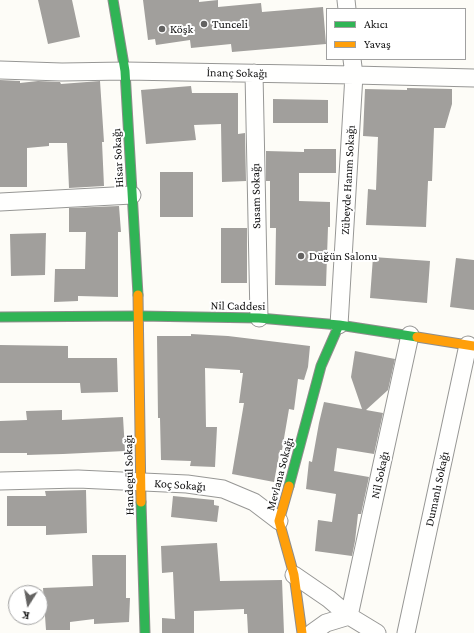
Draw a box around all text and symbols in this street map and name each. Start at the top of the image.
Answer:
legend [326,8,466,60]
place label: Tunceli [212,17,248,31]
text: Akıcı [364,17,388,31]
marker: Tunceli [199,19,209,29]
place label: Köşk [170,22,193,36]
marker: Köşk [157,24,167,34]
text: Yavaş [364,37,391,51]
street label: İnanç Sokağı [206,65,268,81]
street label: Zübeyde Hanım Sokağı [338,125,358,235]
street label: Hisar Sokağı [109,128,127,188]
street label: Susam Sokağı [248,163,264,229]
place label: Düğün Salonu [309,249,377,263]
marker: Düğün Salonu [296,251,306,261]
street label: Nil Caddesi [210,298,266,314]
street label: Handegül Sokağı [121,434,137,516]
street label: Mevlana Sokağı [263,436,297,512]
street label: Nil Sokağı [368,450,392,500]
street label: Dumanlı Sokağı [422,450,452,528]
street label: Koç Sokağı [154,476,206,494]
north arrow [8,585,48,625]
text: K [21,609,30,622]

